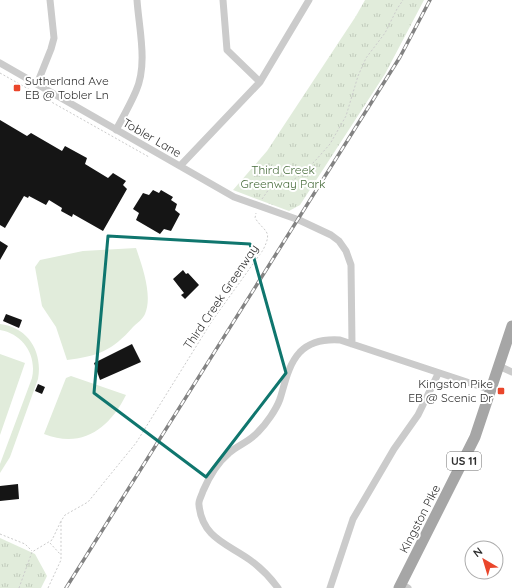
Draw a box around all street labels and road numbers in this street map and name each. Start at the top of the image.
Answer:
street label: Tobler Lane [120,115,184,160]
street label: Third Creek Greenway [180,241,261,352]
road number: US 11 [447,452,481,470]
street label: Kingston Pike [396,482,443,555]

